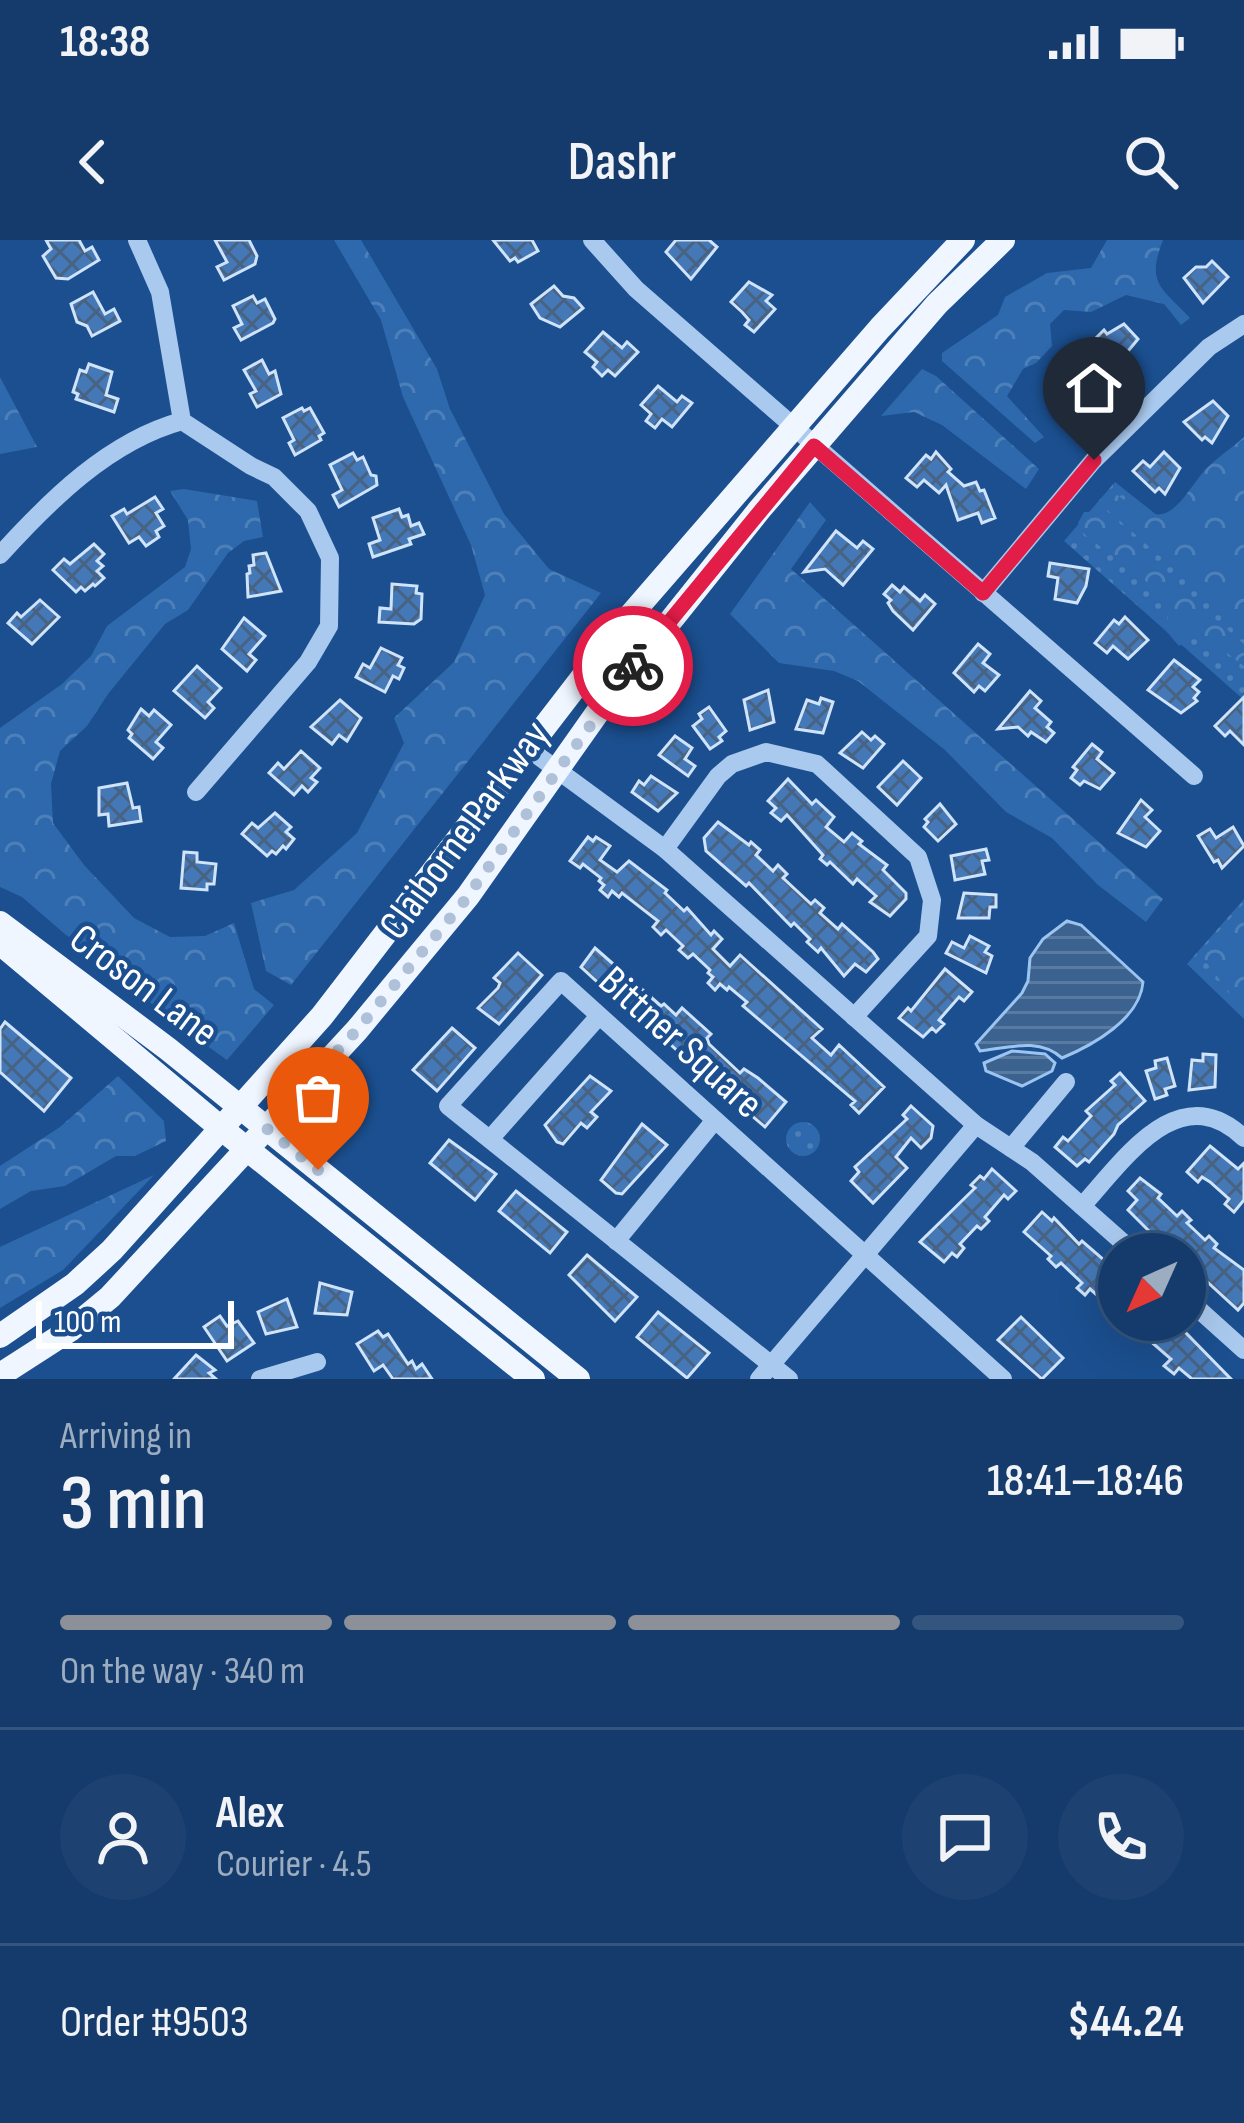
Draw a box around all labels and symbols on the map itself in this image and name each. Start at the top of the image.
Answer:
pin [1043,337,1145,460]
courier [573,606,693,726]
street label: Claiborne Parkway [369,711,561,950]
street label: Croson Lane [59,914,228,1058]
street label: Bittner Square [588,956,773,1130]
pin [267,1047,369,1170]
north arrow [1098,1233,1206,1341]
scale bar [36,1295,234,1348]

